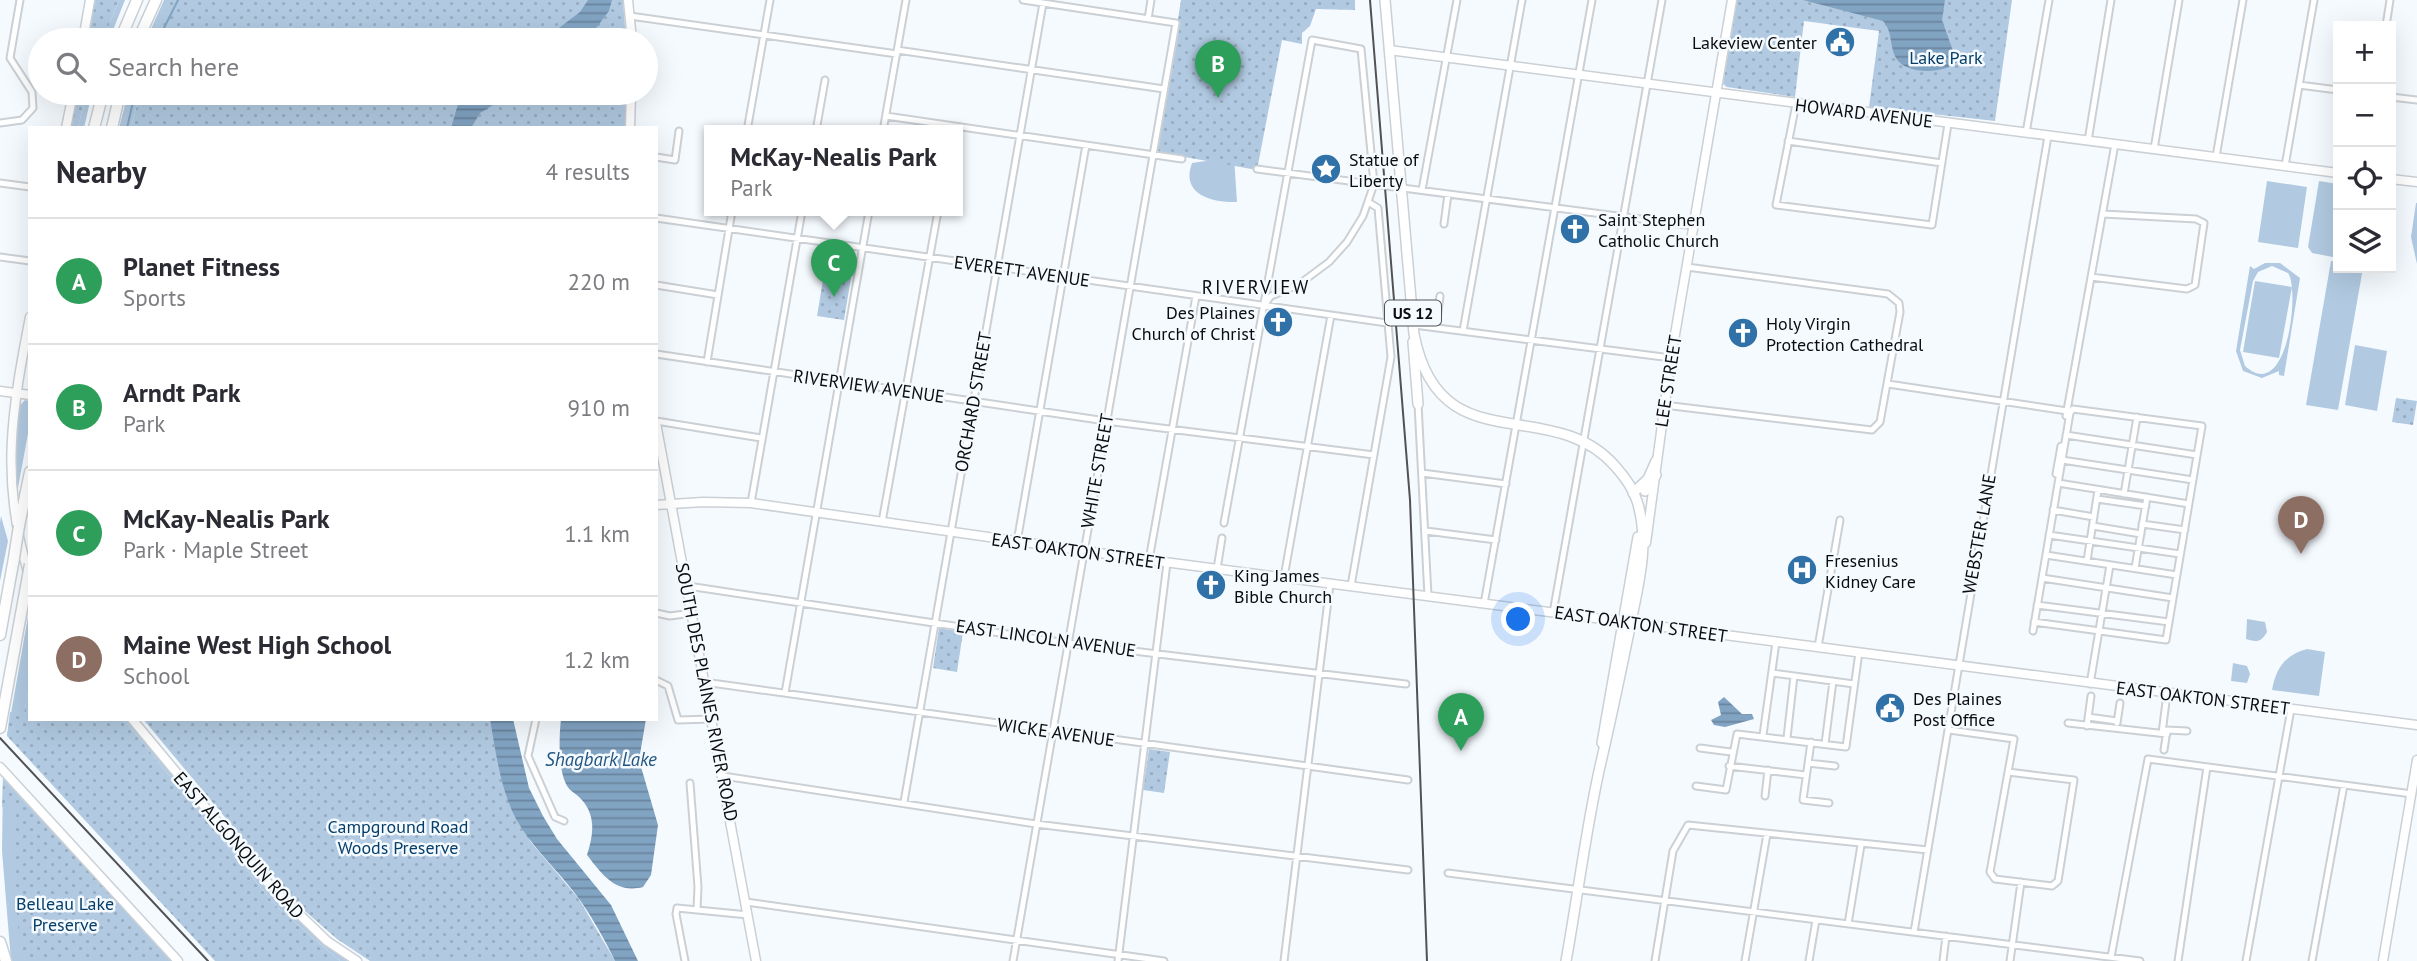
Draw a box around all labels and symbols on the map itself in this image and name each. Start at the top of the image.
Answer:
public building icon: Lakeview Center [1823,25,1857,59]
place label: Lakeview Center [1692,31,1817,54]
pin: B [1195,40,1241,98]
park label: Lake Park [1909,46,1983,69]
street label: HOWARD AVENUE [1794,93,1934,133]
place label: Statue of Liberty [1349,148,1420,192]
place icon: Statue of Liberty [1309,152,1343,186]
place label: Saint Stephen Catholic Church [1598,208,1719,252]
church icon: Saint Stephen Catholic Church [1558,212,1592,246]
pin: C [811,239,857,297]
street label: EVERETT AVENUE [953,250,1091,292]
district label: RIVERVIEW [1202,275,1310,299]
road number: US 12 [1385,300,1441,326]
place label: Des Plaines Church of Christ [1132,301,1255,345]
church icon: Des Plaines Church of Christ [1261,305,1295,339]
place label: Holy Virgin Protection Cathedral [1766,312,1924,356]
church icon: Holy Virgin Protection Cathedral [1726,316,1760,350]
street label: ORCHARD STREET [949,330,997,474]
street label: LEE STREET [1649,333,1687,429]
street label: RIVERVIEW AVENUE [792,364,946,408]
street label: WHITE STREET [1076,412,1118,530]
street label: WEBSTER LANE [1957,472,2001,596]
pin: D [2278,496,2324,554]
street label: EAST OAKTON STREET [990,527,1166,575]
place label: Fresenius Kidney Care [1825,549,1916,593]
hospital icon: Fresenius Kidney Care [1785,553,1819,587]
street label: SOUTH DES PLAINES RIVER ROAD [671,561,743,823]
place label: King James Bible Church [1234,564,1332,608]
church icon: King James Bible Church [1194,568,1228,602]
street label: EAST OAKTON STREET [1553,600,1729,648]
your location [1501,602,1535,636]
street label: EAST LINCOLN AVENUE [955,614,1137,662]
street label: EAST OAKTON STREET [2115,676,2291,720]
place label: Des Plaines Post Office [1913,687,2002,731]
public building icon: Des Plaines Post Office [1873,691,1907,725]
pin: A [1438,693,1484,751]
street label: WICKE AVENUE [996,712,1116,752]
water label: Shagbark Lake [545,747,657,771]
street label: EAST ALGONQUIN ROAD [169,767,309,923]
park label: Campground Road Woods Preserve [328,815,468,859]
park label: Belleau Lake Preserve [16,892,114,936]

